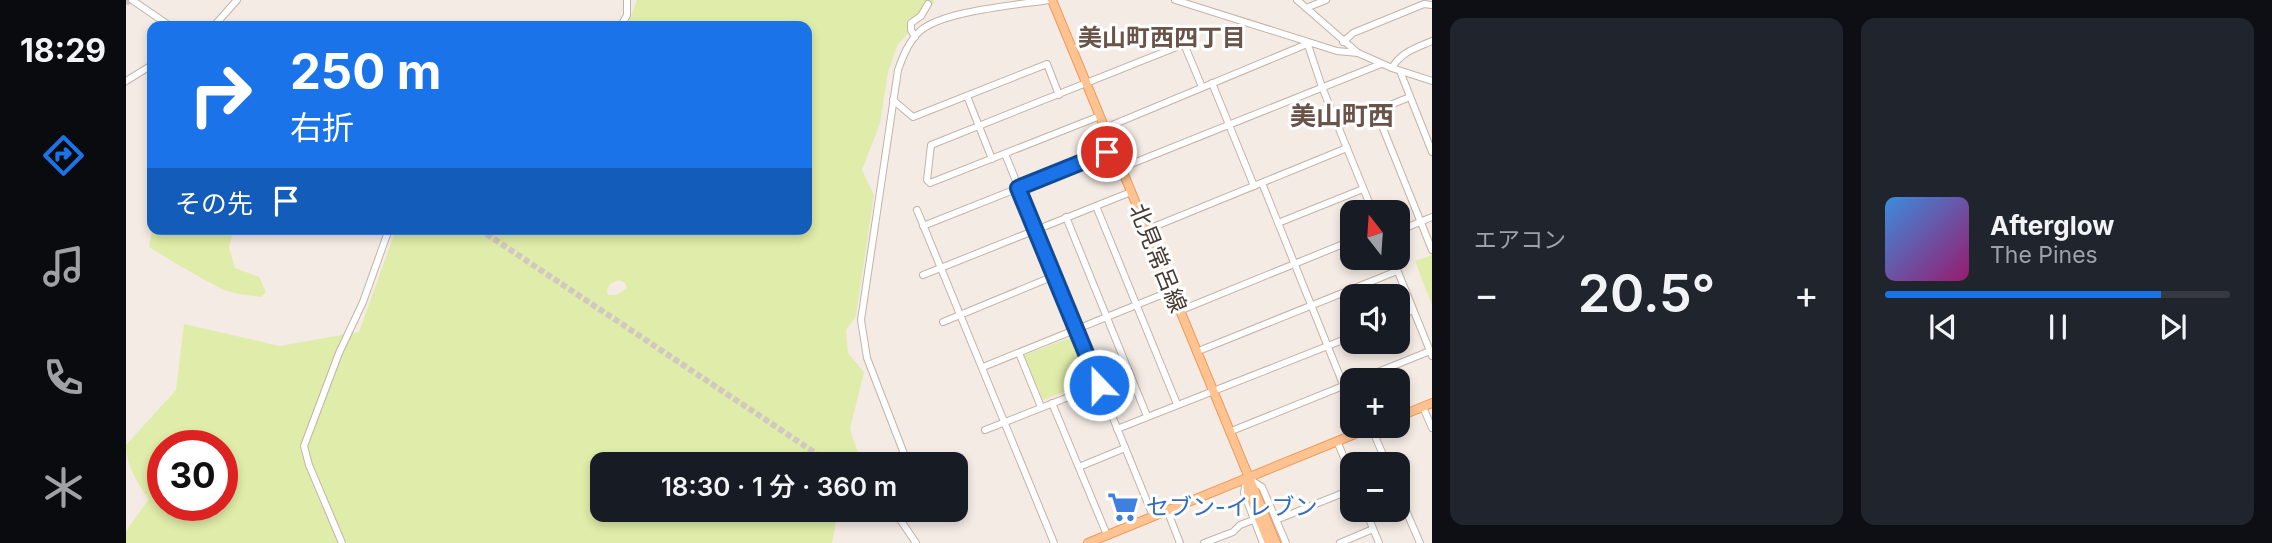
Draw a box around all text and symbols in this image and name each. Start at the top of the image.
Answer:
district label: 美山町西四丁目 [1078,23,1246,52]
text: 18:29 [20,31,106,70]
text: 250 m [290,42,442,101]
icon: right [175,49,266,140]
district label: 美山町西 [1290,100,1394,131]
text: 右折 [290,108,354,147]
pin [1077,122,1137,182]
icon: directions [39,131,88,180]
icon: arrive [1088,133,1126,171]
icon: arrive [267,182,305,220]
text: その先 [175,188,253,219]
street label: 北見常呂線 [1123,199,1193,317]
north arrow [1340,200,1410,270]
map controls [1340,200,1410,522]
text: Afterglow [1990,210,2114,241]
text: エアコン [1474,226,1566,254]
text: The Pines [1990,241,2098,269]
icon: music [39,242,88,291]
text: 20.5° [1578,262,1715,325]
text: − [1474,271,1499,317]
text: + [1794,271,1819,317]
button: sound [1340,284,1410,354]
icon: previous [1924,308,1962,346]
icon: pause [2039,308,2077,346]
icon: next [2154,308,2192,346]
position arrow [1062,348,1136,422]
icon: phone [39,353,88,402]
button: + [1340,368,1410,438]
speed limit sign: 30 [147,430,238,521]
button: − [1340,452,1410,522]
icon: climate [39,463,88,512]
text: 18:30 · 1 分 · 360 m [661,471,897,502]
supermarket icon: セブン-イレブン [1106,490,1140,524]
place label: セブン-イレブン [1146,493,1318,521]

